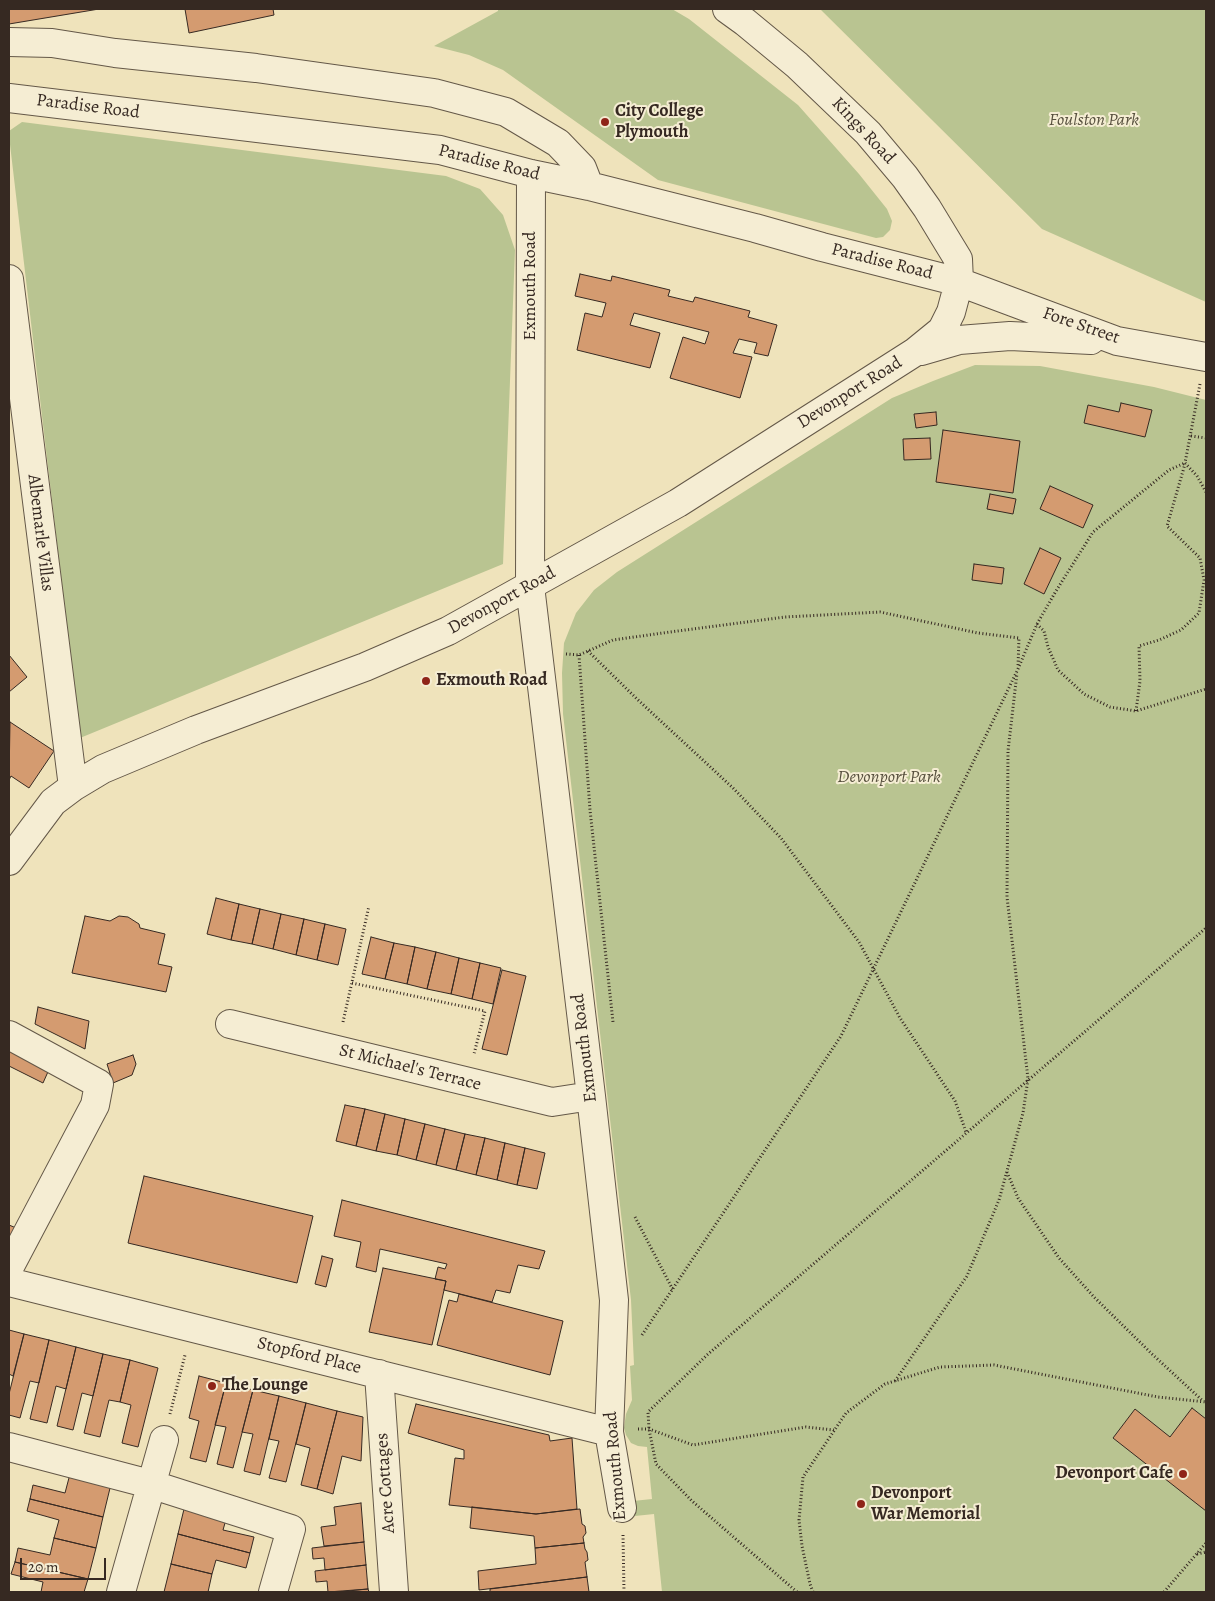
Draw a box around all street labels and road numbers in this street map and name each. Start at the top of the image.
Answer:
street label: Paradise Road [35,90,141,124]
street label: Kings Road [827,93,899,169]
street label: Paradise Road [436,140,542,186]
street label: Exmouth Road [520,231,542,341]
street label: Paradise Road [829,239,935,285]
street label: Fore Street [1040,303,1122,349]
street label: Devonport Road [794,352,906,434]
street label: Albemarle Villas [22,473,58,593]
street label: Devonport Road [444,563,560,639]
street label: Exmouth Road [568,992,602,1104]
street label: St Michael's Terrace [337,1040,483,1096]
street label: Stopford Place [255,1333,363,1379]
street label: Exmouth Road [600,1411,632,1521]
street label: Acre Cottages [372,1432,400,1534]

